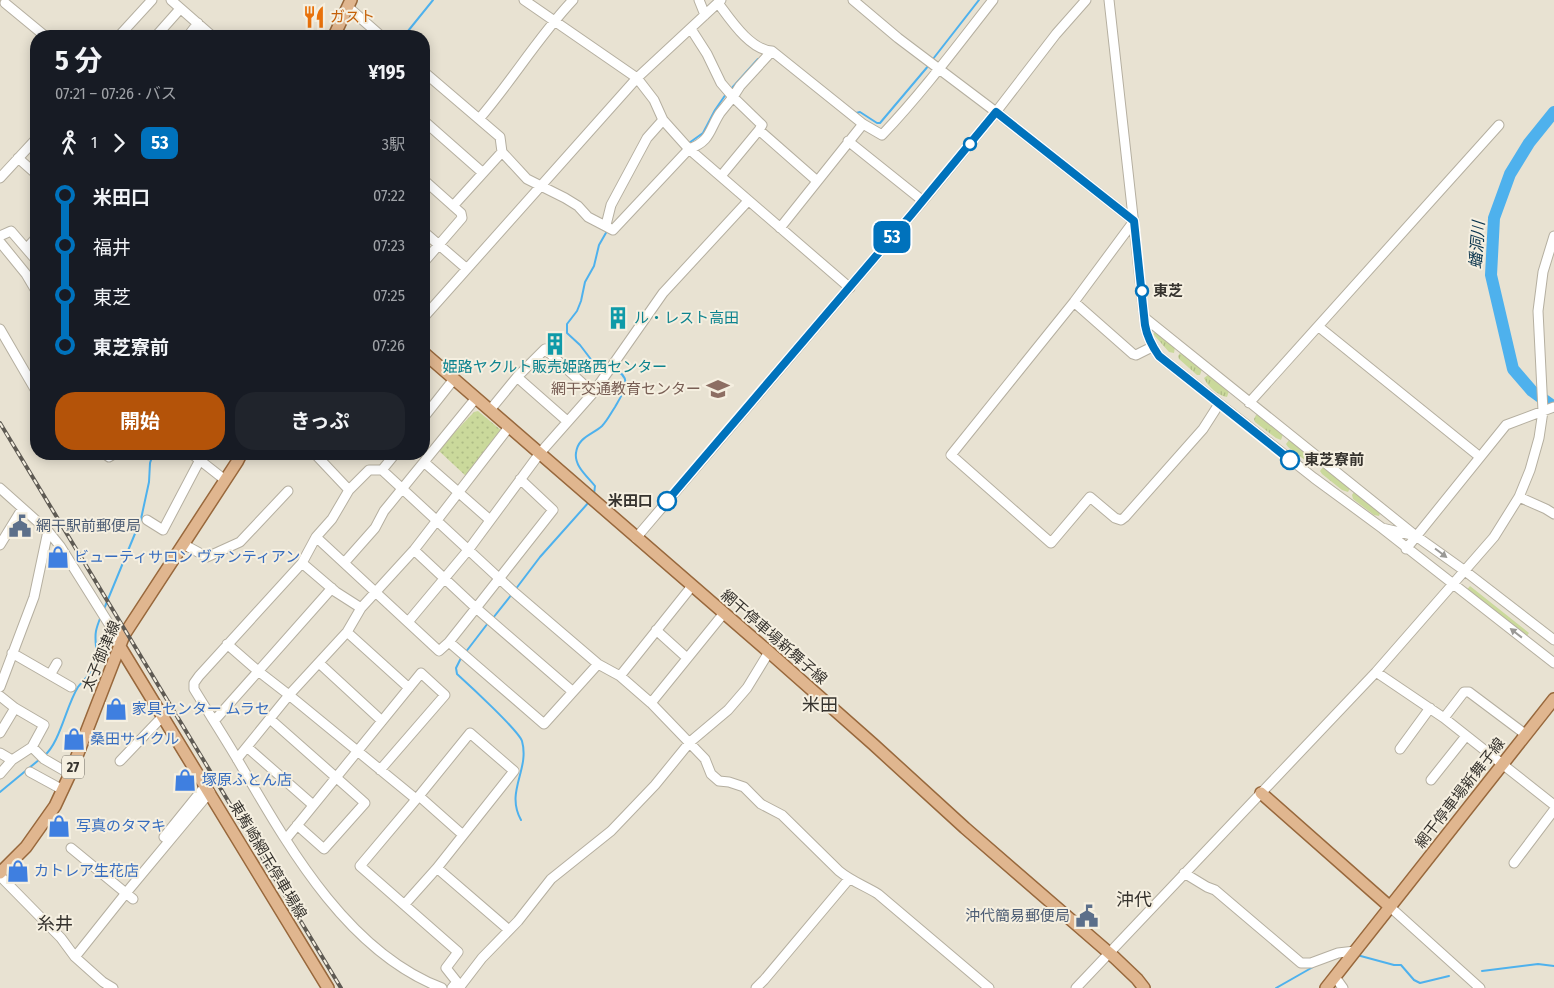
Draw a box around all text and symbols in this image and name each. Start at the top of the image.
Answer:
restaurant icon: ガスト [301,4,327,30]
place label: ガスト [330,8,375,26]
text: 5 分 [55,44,103,77]
text: ¥195 [369,61,405,84]
text: 07:21 – 07:26 · バス [55,84,177,103]
icon: walk [55,129,83,157]
icon: forward [105,129,133,157]
text: 53 [151,132,168,154]
text: 1 [91,133,97,152]
text: 3駅 [382,135,405,154]
unlabelled marker [963,137,977,151]
text: 米田口 [93,186,150,209]
text: 07:22 [373,186,405,205]
water label: 蟠洞川 [1466,218,1488,270]
line badge: 53 [870,221,914,253]
text: 53 [883,226,901,248]
text: 福井 [93,236,131,259]
text: 07:23 [373,236,405,255]
place label: 東芝 [1153,282,1183,300]
marker: 東芝 [1135,284,1149,298]
text: 東芝 [93,286,131,309]
text: 07:25 [373,286,405,305]
building icon: ル・レスト高田 [605,305,631,331]
place label: ル・レスト高田 [634,309,739,327]
building icon: 姫路ヤクルト販売姫路西センター [542,331,568,357]
text: 東芝寮前 [93,336,169,359]
text: 07:26 [372,336,405,355]
place label: 姫路ヤクルト販売姫路西センター [443,358,667,376]
school or university icon: 網干交通教育センター [705,376,731,402]
place label: 網干交通教育センター [551,380,701,398]
button: 開始 [55,392,225,450]
button: きっぷ [235,392,405,450]
marker: 東芝寮前 [1280,450,1300,470]
place label: 東芝寮前 [1304,451,1364,469]
marker: 米田口 [657,491,677,511]
place label: 米田口 [608,492,653,510]
public building icon: 網干駅前郵便局 [7,513,33,539]
place label: 網干駅前郵便局 [36,517,141,535]
shop icon: ビューティサロン ヴァンティアン [45,544,71,570]
place label: ビューティサロン ヴァンティアン [74,548,300,566]
one-way arrow [1434,548,1448,558]
street label: 網干停車場新舞子線 [717,586,831,688]
street label: 太子御津線 [78,618,124,694]
one-way arrow [1509,628,1522,639]
district label: 米田 [802,694,838,716]
shop icon: 家具センター ムラセ [103,696,129,722]
place label: 家具センター ムラセ [132,700,270,718]
shop icon: 桑田サイクル [61,726,87,752]
place label: 桑田サイクル [90,730,179,748]
street label: 網干停車場新舞子線 [1411,734,1509,852]
road number: 27 [62,756,84,779]
shop icon: 塚原ふとん店 [172,767,198,793]
place label: 塚原ふとん店 [202,771,292,789]
street label: 東觜崎網干停車場線 [226,797,310,923]
shop icon: 写真のタマキ [46,813,72,839]
place label: 写真のタマキ [76,817,166,835]
shop icon: カトレア生花店 [5,858,31,884]
place label: カトレア生花店 [34,862,139,880]
district label: 沖代 [1116,889,1152,911]
public building icon: 沖代簡易郵便局 [1074,903,1100,929]
place label: 沖代簡易郵便局 [965,907,1070,925]
district label: 糸井 [37,913,73,935]

